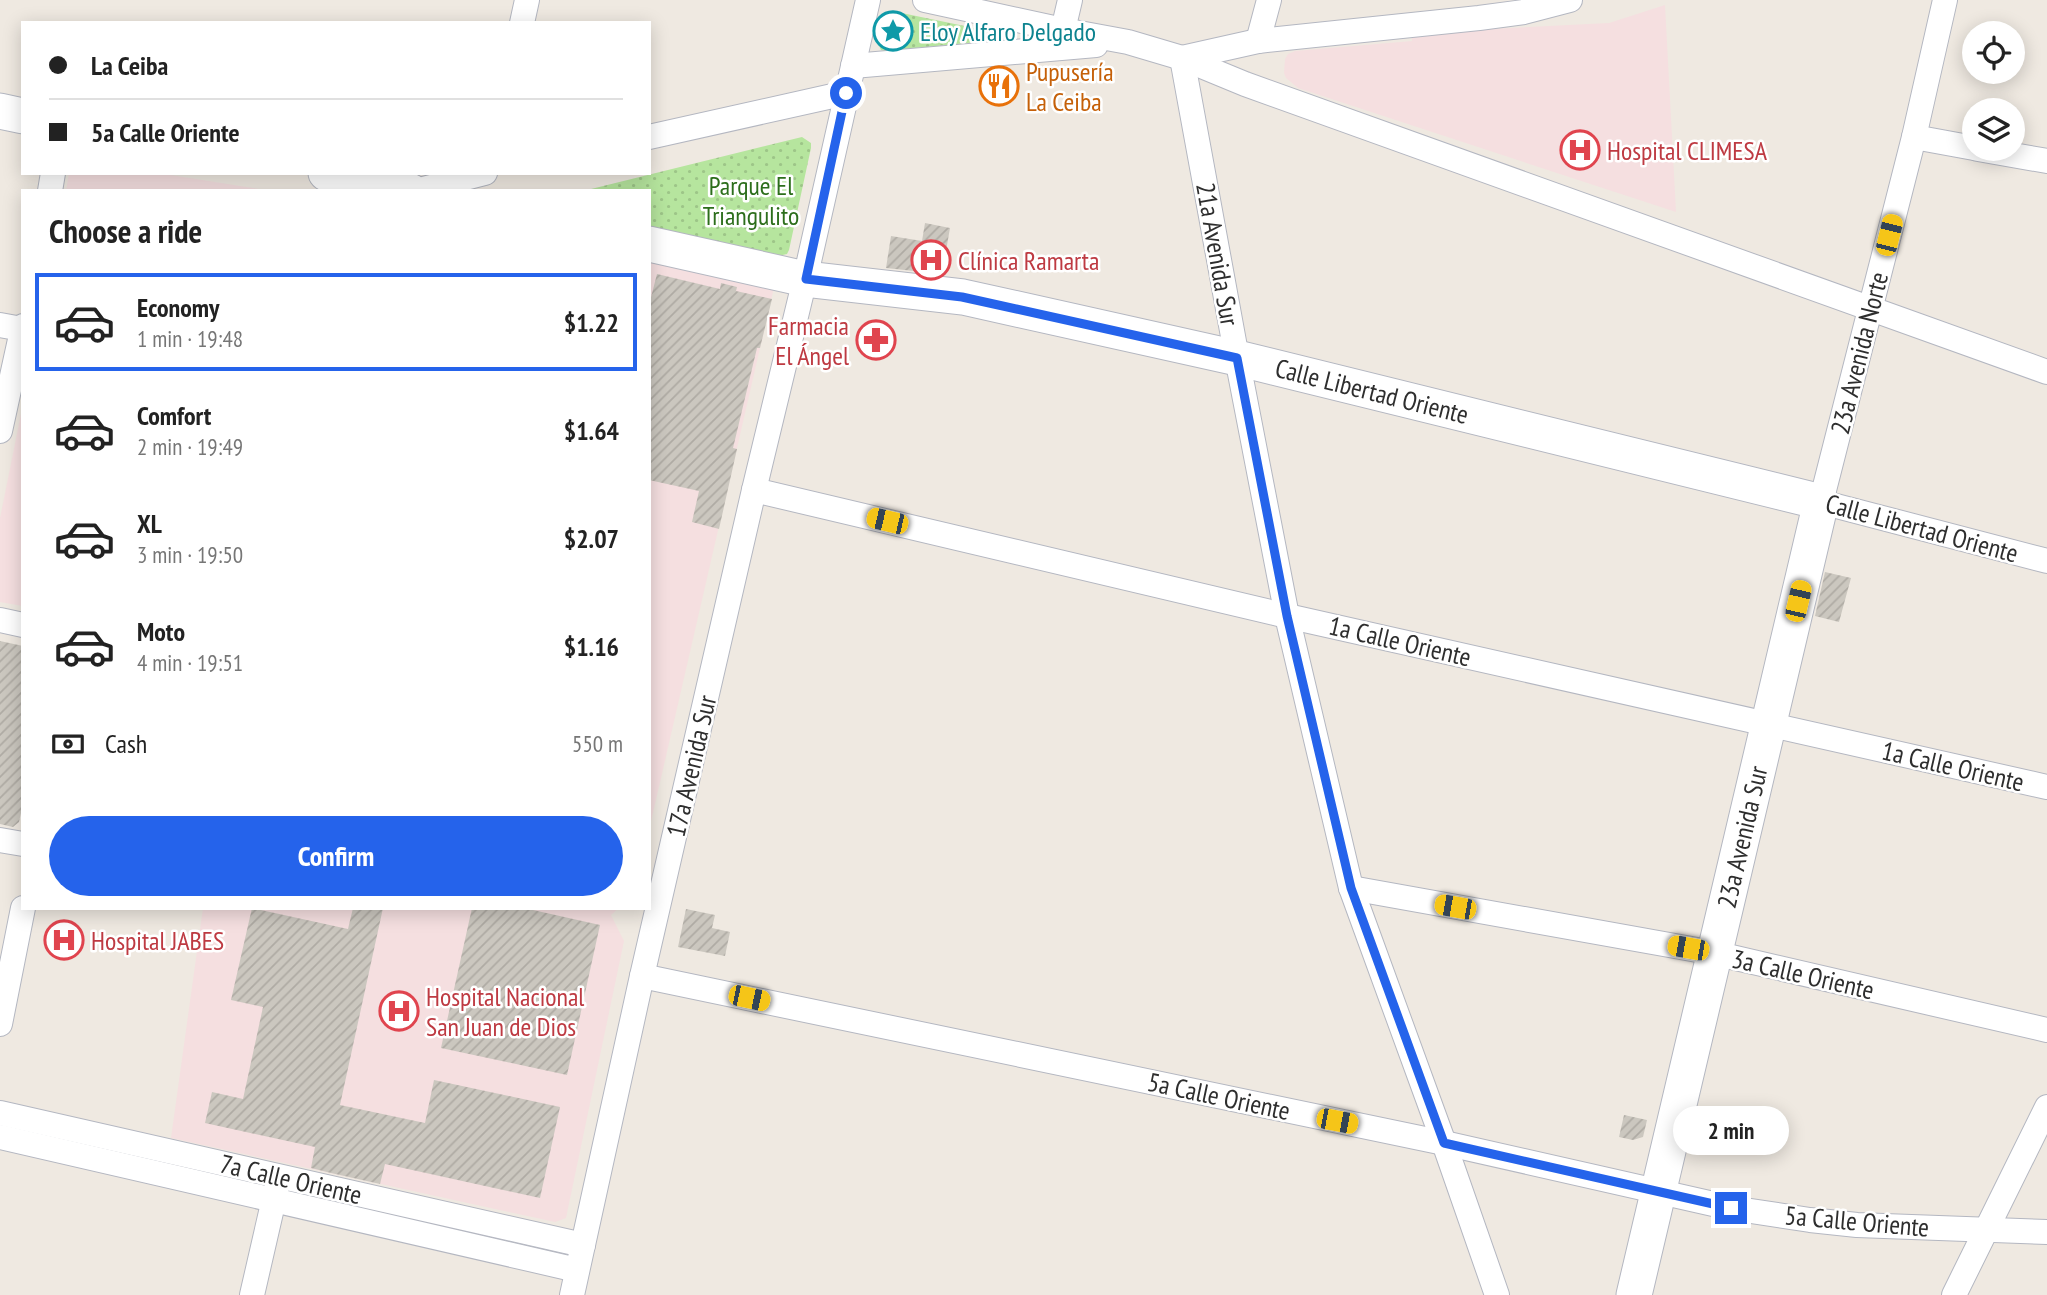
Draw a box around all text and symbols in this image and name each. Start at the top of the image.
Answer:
place icon: Eloy Alfaro Delgado [872,10,914,52]
place label: Eloy Alfaro Delgado [920,15,1096,48]
map controls [1962,21,2025,161]
button: locate [1962,21,2025,84]
text: La Ceiba [91,49,168,82]
place label: Pupusería La Ceiba [1026,55,1114,118]
restaurant icon: Pupusería La Ceiba [978,65,1020,107]
route start [830,77,862,109]
button: layers [1962,98,2025,161]
text: 5a Calle Oriente [91,116,240,149]
hospital icon: Hospital CLIMESA [1559,129,1601,171]
place label: Hospital CLIMESA [1607,134,1768,167]
park label: Parque El Triangulito [703,169,799,232]
street label: 21a Avenida Sur [1189,180,1247,328]
text: Choose a ride [49,210,202,252]
car [1874,212,1905,258]
hospital icon: Clínica Ramarta [910,239,952,281]
place label: Clínica Ramarta [958,244,1099,277]
street label: 23a Avenida Norte [1823,269,1895,437]
icon: car [53,291,116,354]
text: Economy [137,291,219,324]
text: $1.22 [564,306,619,339]
place label: Farmacia El Ángel [768,309,849,372]
pharmacy icon: Farmacia El Ángel [855,319,897,361]
text: 1 min · 19:48 [137,324,243,353]
street label: Calle Libertad Oriente [1272,351,1472,431]
icon: car [53,399,116,462]
text: Comfort [137,399,211,432]
text: $1.64 [564,414,619,447]
text: 2 min · 19:49 [137,432,243,461]
street label: Calle Libertad Oriente [1822,486,2022,570]
car [865,506,910,536]
icon: car [53,507,116,570]
text: XL [137,507,162,540]
text: $2.07 [564,522,619,555]
text: 3 min · 19:50 [137,540,243,569]
car [1784,578,1813,624]
street label: 1a Calle Oriente [1326,609,1474,673]
icon: car [53,615,116,678]
text: Moto [137,615,185,648]
text: $1.16 [564,630,619,663]
text: 4 min · 19:51 [137,648,243,677]
street label: 17a Avenida Sur [659,692,723,840]
icon: cash [49,725,87,763]
text: Cash [105,727,147,760]
text: 550 m [572,729,623,758]
street label: 1a Calle Oriente [1879,734,2027,798]
street label: 23a Avenida Sur [1710,763,1774,911]
button: Confirm [49,816,623,896]
car [1433,893,1478,921]
hospital icon: Hospital JABES [43,919,85,961]
place label: Hospital JABES [91,924,224,957]
car [1666,934,1711,962]
street label: 3a Calle Oriente [1729,942,1877,1006]
place label: Hospital Nacional San Juan de Dios [426,980,584,1043]
car [727,983,772,1013]
hospital icon: Hospital Nacional San Juan de Dios [378,990,420,1032]
street label: 5a Calle Oriente [1145,1065,1293,1127]
callout: 2 min [1673,1106,1789,1156]
car [1315,1107,1360,1135]
text: 2 min [1708,1116,1754,1145]
street label: 7a Calle Oriente [217,1147,365,1211]
route end [1715,1192,1747,1224]
street label: 5a Calle Oriente [1783,1198,1931,1244]

